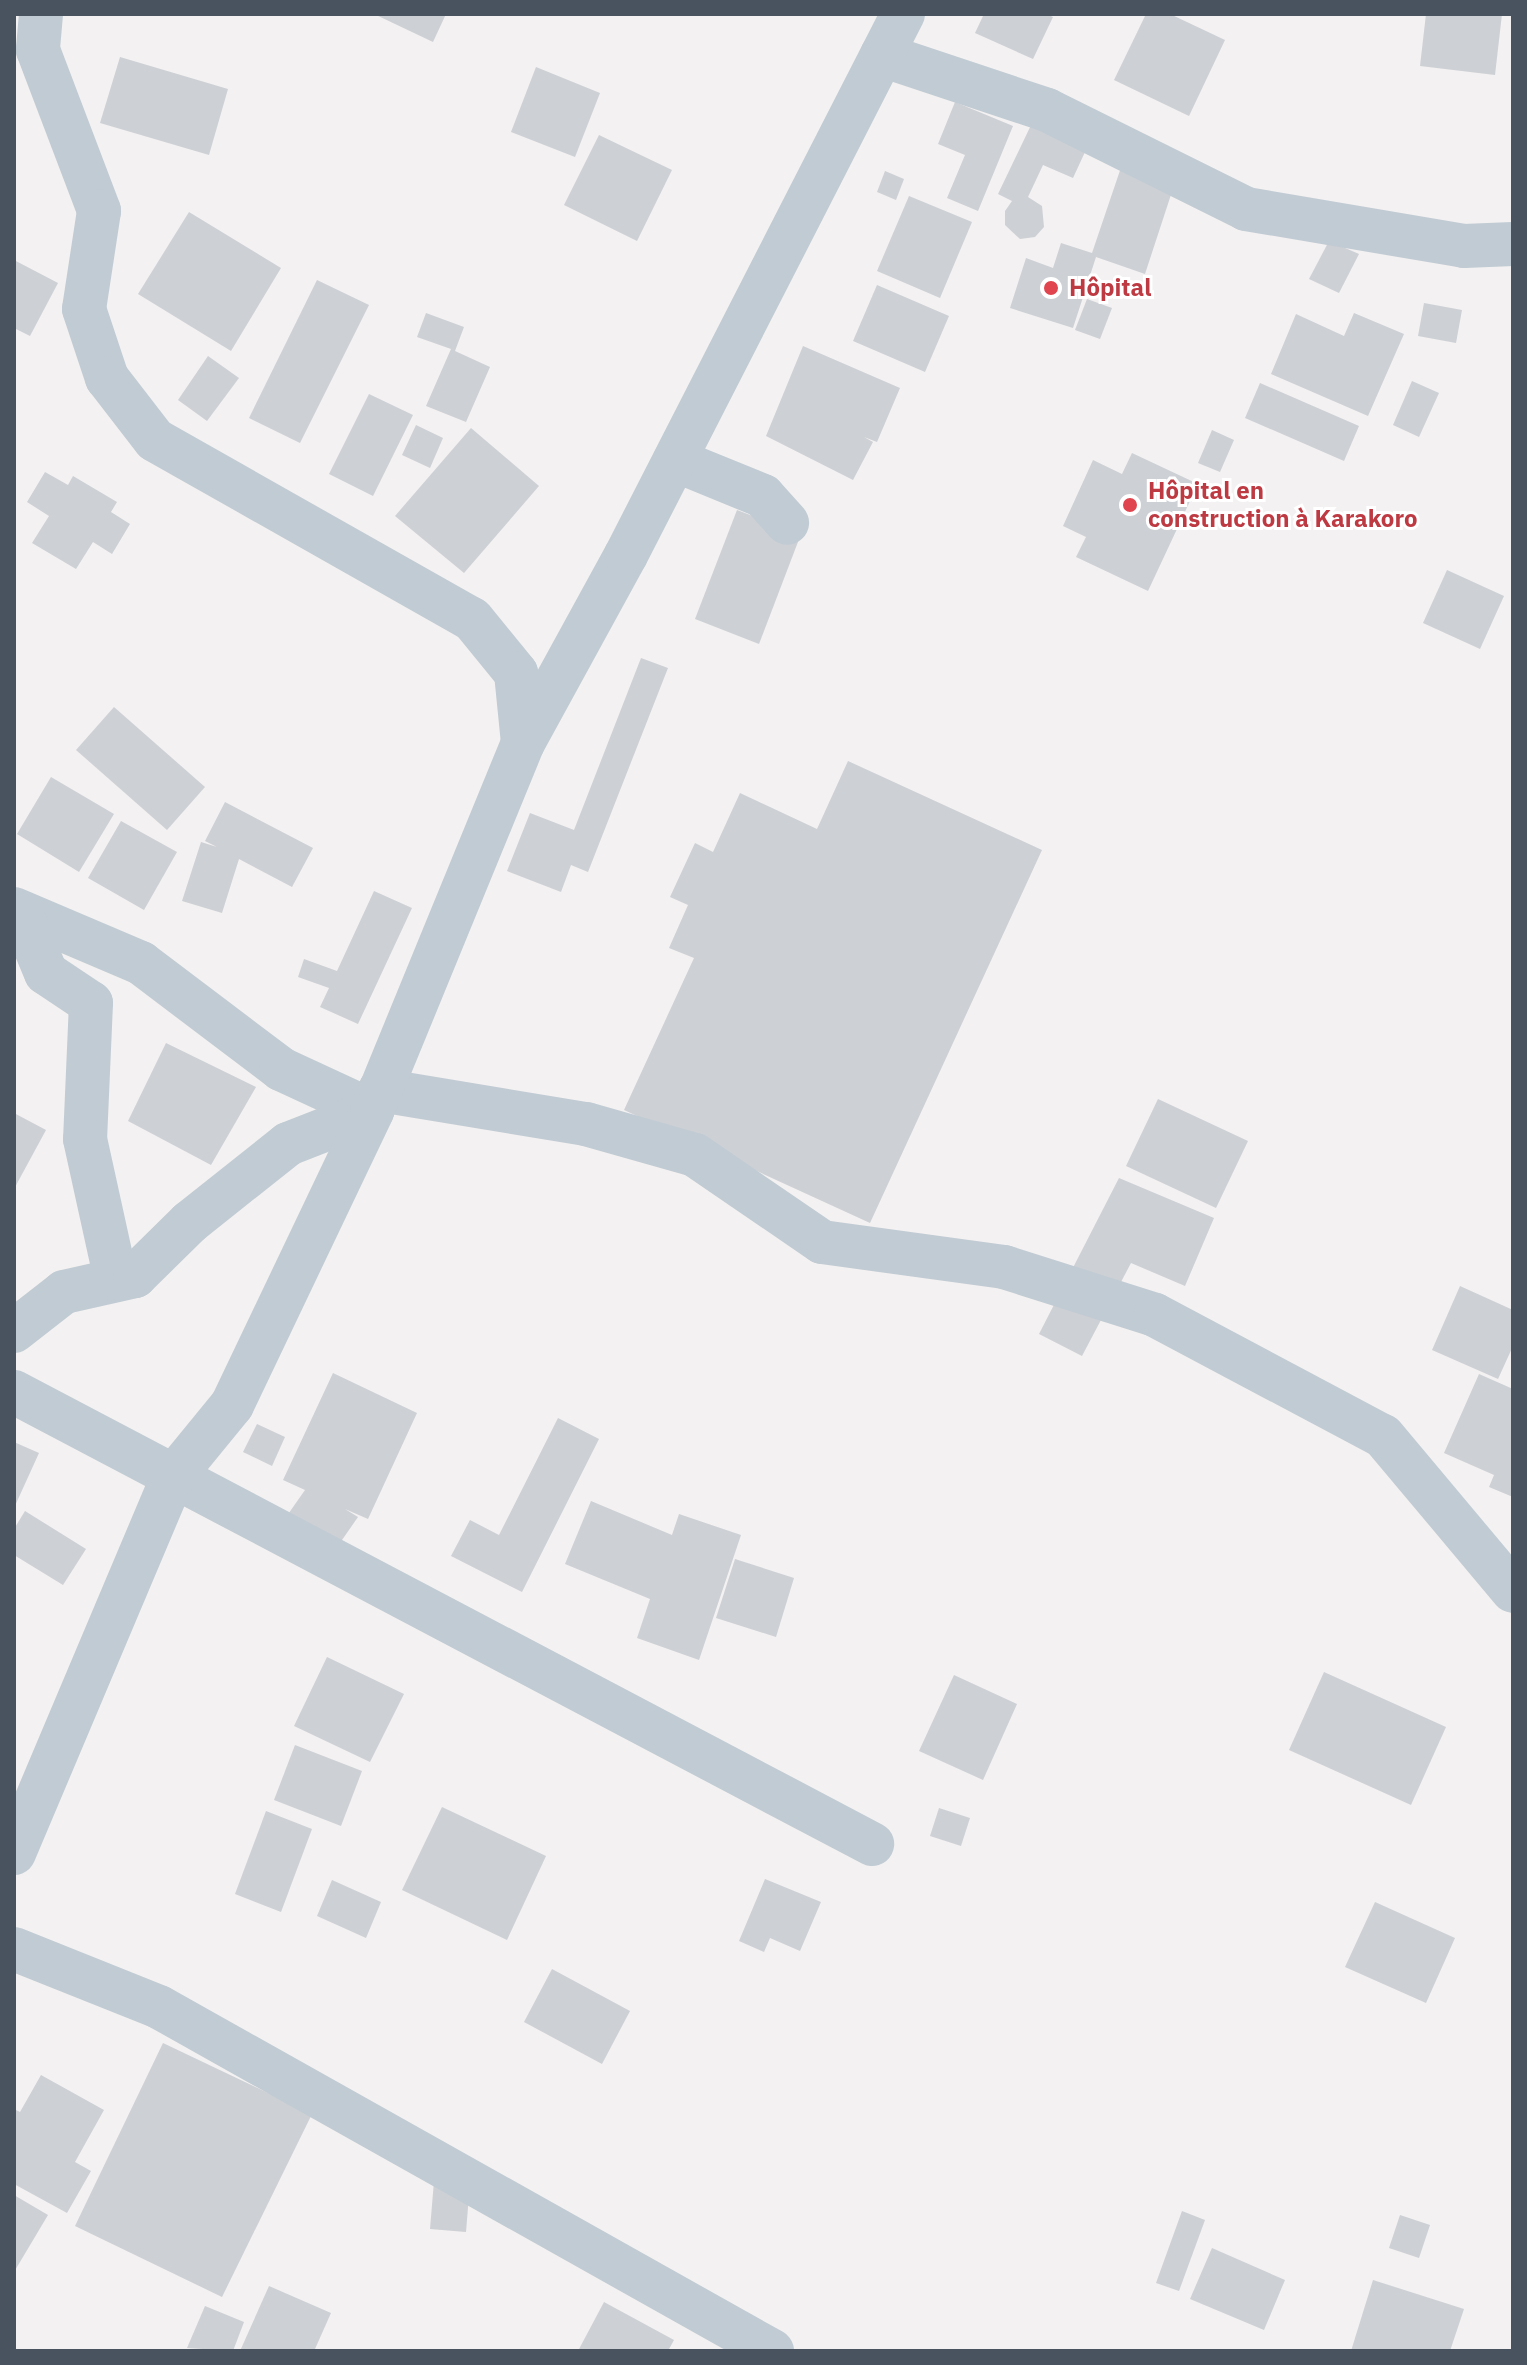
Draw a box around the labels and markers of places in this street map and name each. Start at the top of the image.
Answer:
place label: Hôpital [1069,274,1151,302]
marker: Hôpital [1040,277,1062,299]
place label: Hôpital en construction à Karakoro [1148,477,1417,533]
marker: Hôpital en construction à Karakoro [1119,494,1141,516]

